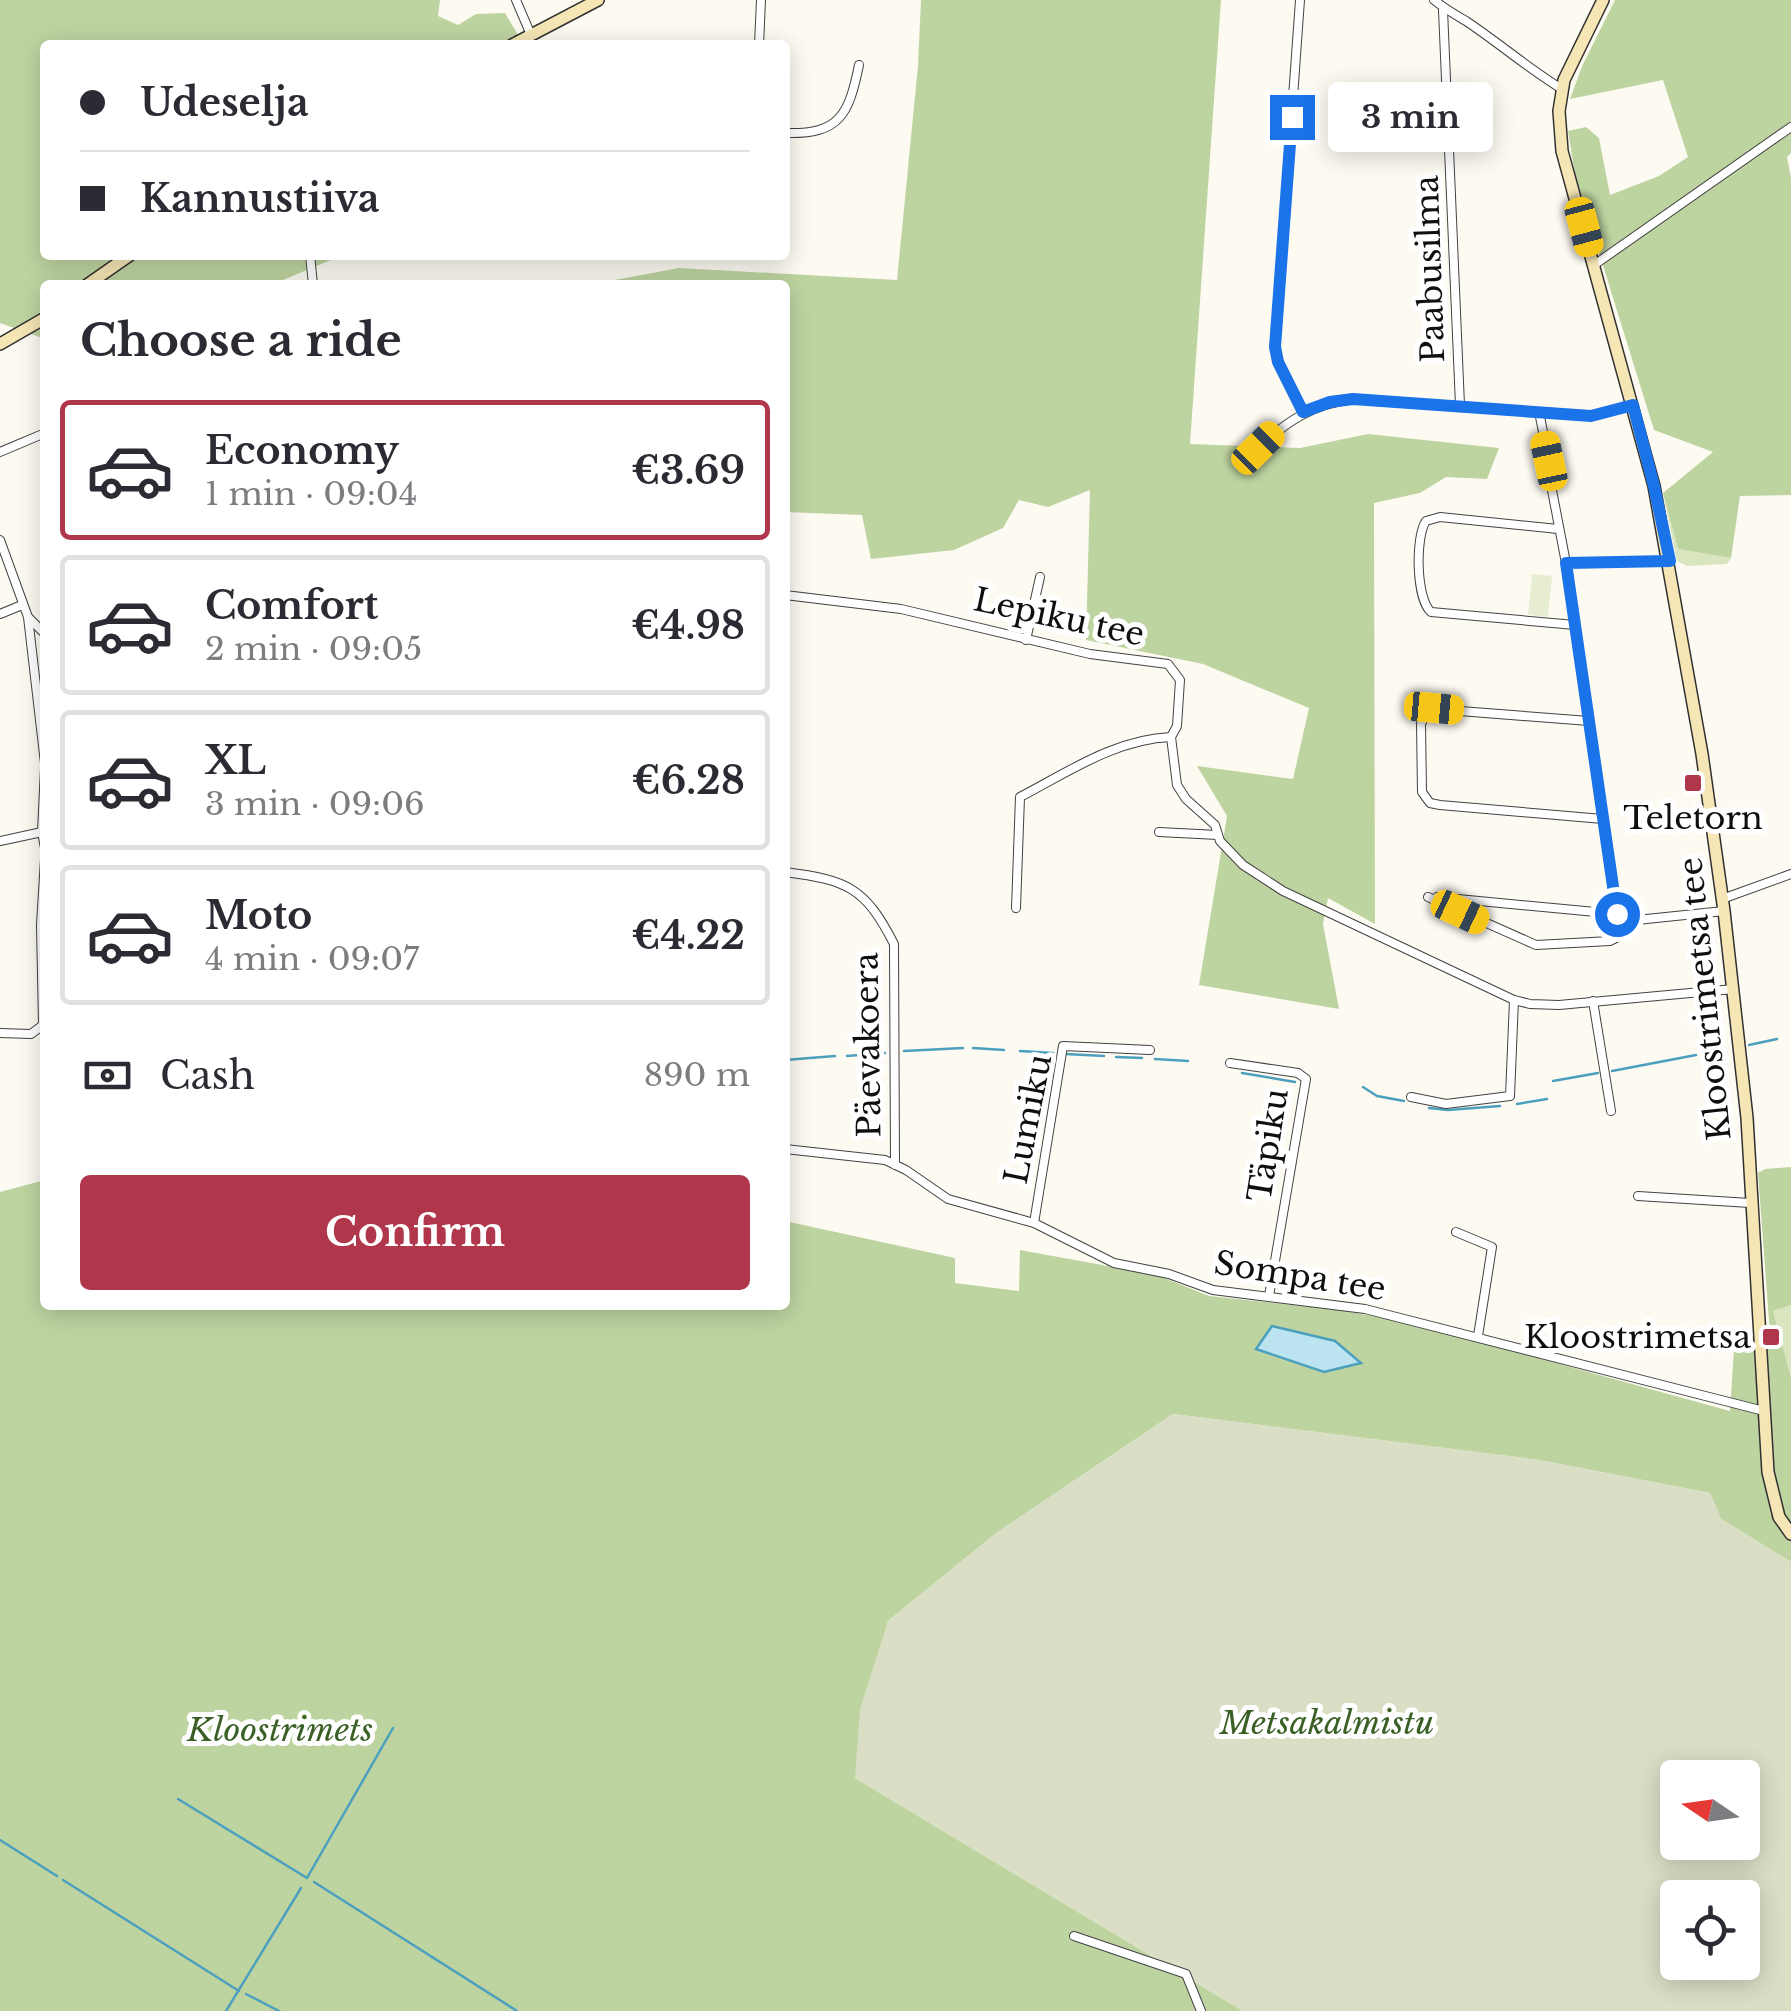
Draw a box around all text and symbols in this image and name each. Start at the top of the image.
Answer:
text: Udeselja [140,79,309,126]
callout: 3 min [1327,82,1492,152]
route end [1270,95,1315,140]
text: 3 min [1361,97,1460,137]
street label: Paabusilma [1407,174,1453,363]
text: Kannustiiva [140,175,380,222]
car [1562,194,1606,260]
text: Choose a ride [80,312,402,368]
car [1226,416,1290,480]
icon: car [85,425,175,515]
text: Economy [205,427,399,474]
car [1528,429,1570,493]
text: €3.69 [631,447,745,494]
text: 1 min · 09:04 [205,474,417,514]
street label: Lepiku tee [970,579,1148,655]
icon: car [85,580,175,670]
text: Comfort [205,582,378,629]
text: €4.98 [631,602,745,649]
text: 2 min · 09:05 [205,629,422,669]
car [1403,690,1465,726]
icon: car [85,735,175,825]
text: XL [205,737,266,784]
text: €6.28 [632,757,745,804]
marker: Teletorn [1682,772,1704,794]
text: 3 min · 09:06 [205,784,425,824]
place label: Teletorn [1623,798,1763,838]
street label: Kloostrimetsa tee [1670,855,1740,1143]
car [1426,886,1494,938]
icon: car [85,890,175,980]
text: Moto [205,892,312,939]
route start [1595,892,1640,937]
text: €4.22 [631,912,745,959]
text: 4 min · 09:07 [205,939,419,979]
street label: Päevakoera [846,952,890,1138]
icon: cash [80,1048,135,1103]
street label: Lumiku [996,1051,1060,1187]
text: Cash [160,1052,255,1099]
text: 890 m [644,1055,750,1095]
street label: Täpiku [1239,1086,1297,1204]
button: Confirm [80,1175,750,1290]
street label: Sompa tee [1211,1243,1389,1309]
place label: Kloostrimetsa [1524,1317,1751,1357]
marker: Kloostrimetsa [1760,1326,1782,1348]
park label: Metsakalmistu [1219,1703,1434,1743]
park label: Kloostrimets [186,1710,373,1750]
north arrow [1660,1760,1760,1860]
map controls [1660,1760,1760,1980]
button: locate [1660,1880,1760,1980]

